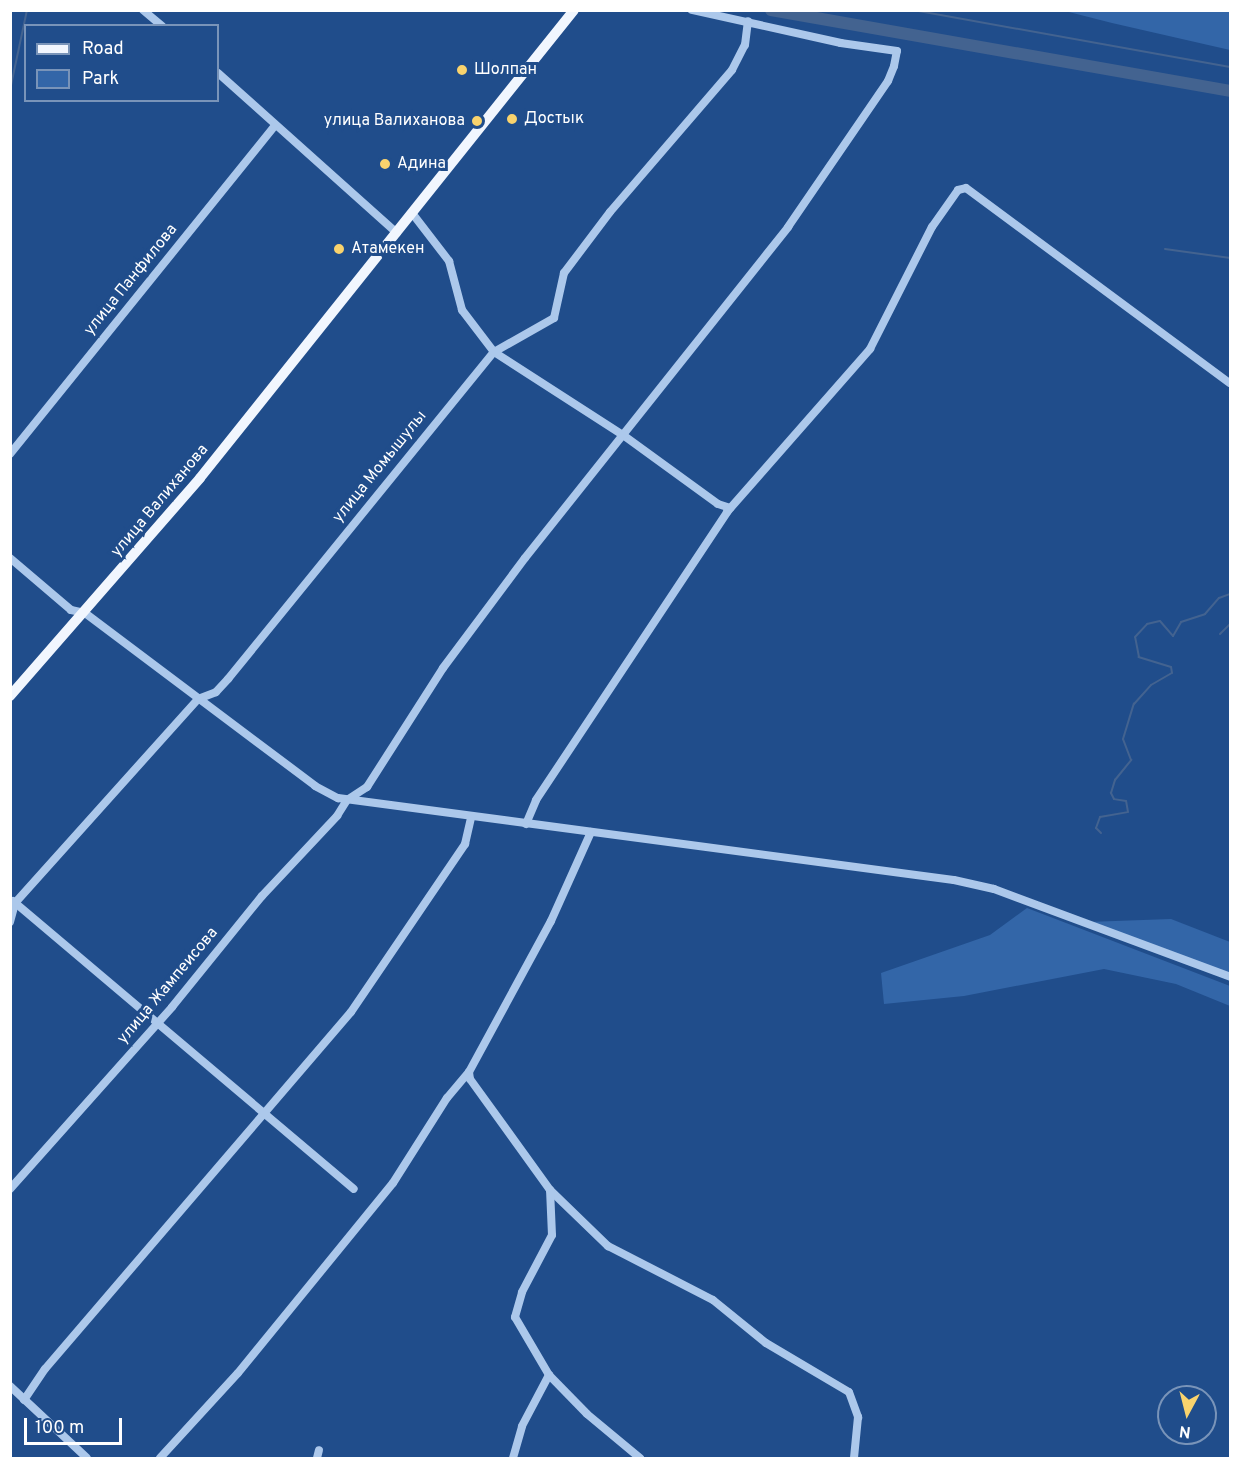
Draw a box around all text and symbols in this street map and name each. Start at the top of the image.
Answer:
legend [24,24,219,102]
text: Road [82,38,124,61]
place label: Шолпан [474,60,537,80]
marker: Шолпан [455,63,469,77]
text: Park [82,68,119,91]
place label: Достык [524,109,584,129]
place label: улица Валиханова [324,111,465,131]
marker: Достык [505,112,519,126]
marker: улица Валиханова [470,114,484,128]
place label: Адина [397,154,446,174]
marker: Адина [378,157,392,171]
street label: улица Панфилова [80,220,182,340]
place label: Атамекен [351,239,424,259]
marker: Атамекен [332,242,346,256]
street label: улица Момышулы [329,407,431,527]
street label: улица Валиханова [107,441,213,561]
street label: улица Жампеисова [114,924,222,1048]
north arrow [1157,1385,1217,1445]
scale bar [27,1406,124,1444]
text: 100 m [35,1417,84,1440]
text: N [1178,1420,1192,1442]

